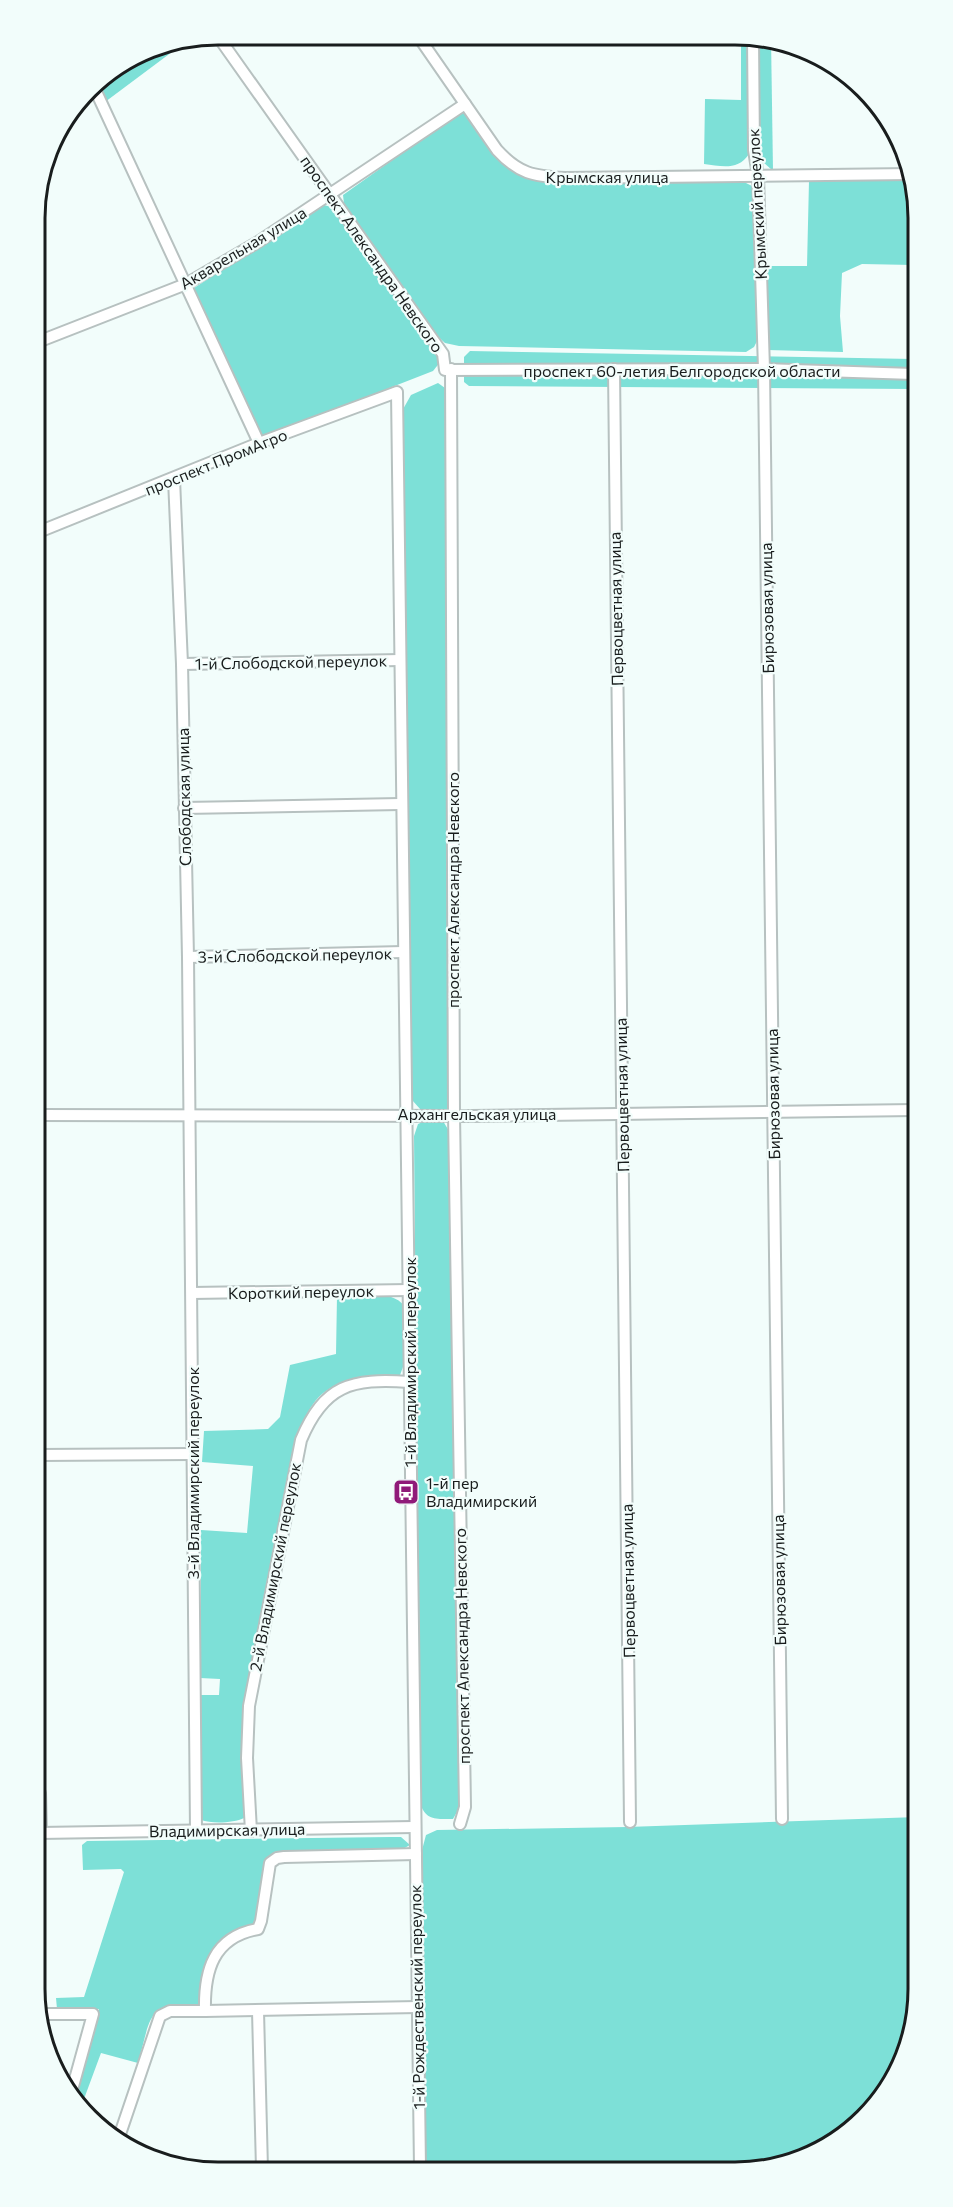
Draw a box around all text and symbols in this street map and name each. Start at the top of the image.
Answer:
street label: Крымский переулок [743,128,770,280]
street label: проспект Александра Невского [297,152,448,356]
street label: Крымская улица [545,167,669,186]
street label: Акварельная улица [176,202,309,293]
street label: проспект 60-летия Белгородской области [524,361,840,380]
street label: проспект ПромАгро [142,424,290,499]
street label: Первоцветная улица [605,532,626,686]
street label: Бирюзовая улица [756,542,777,674]
street label: 1-й Слободской переулок [195,650,388,673]
street label: Слободская улица [173,728,194,866]
street label: проспект Александра Невского [443,772,462,1008]
street label: 3-й Слободской переулок [198,943,393,966]
street label: Первоцветная улица [611,1018,632,1172]
street label: Бирюзовая улица [762,1028,783,1160]
street label: Архангельская улица [398,1104,556,1123]
street label: 1-й Владимирский переулок [400,1256,419,1467]
street label: Короткий переулок [228,1281,375,1302]
street label: 3-й Владимирский переулок [183,1366,202,1579]
street label: 2-й Владимирский переулок [245,1460,304,1673]
place label: 1-й пер Владимирский [426,1473,537,1510]
bus stop icon: 1-й пер Владимирский [391,1477,421,1507]
street label: Первоцветная улица [617,1504,638,1658]
street label: Бирюзовая улица [768,1514,789,1646]
street label: проспект Александра Невского [450,1528,473,1764]
street label: Владимирская улица [149,1819,305,1840]
street label: 1-й Рождественский переулок [405,1884,428,2110]

